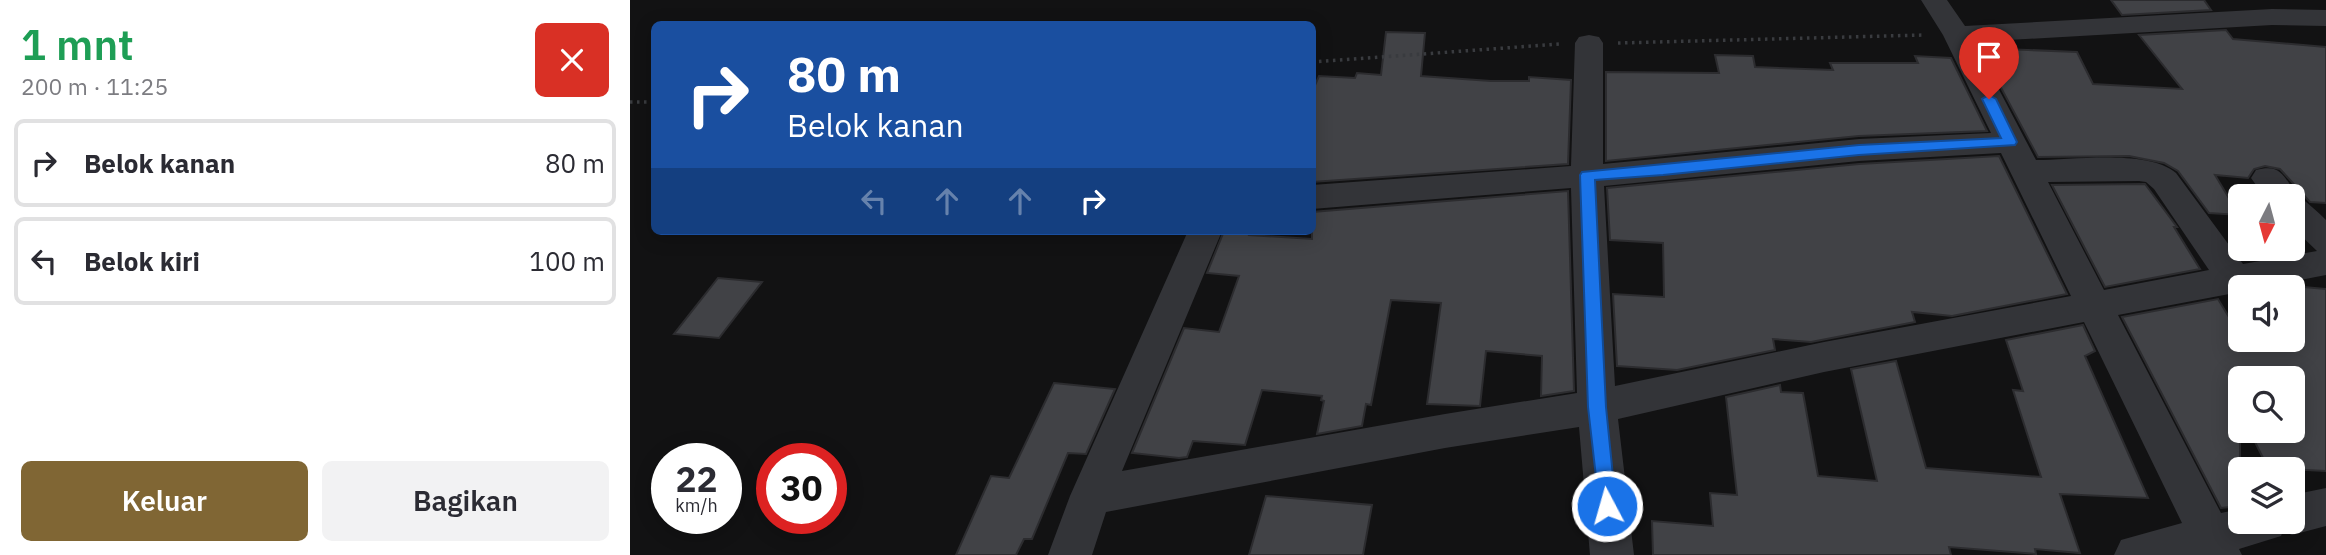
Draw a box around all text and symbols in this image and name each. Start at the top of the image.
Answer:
text: 1 mnt [21,17,134,72]
button: close [535,23,609,97]
pin [1959,27,2019,99]
icon: arrive [1970,38,2008,76]
text: 80 m [787,42,901,105]
icon: right [672,49,763,140]
text: 200 m · 11:25 [21,71,168,101]
text: Belok kanan [787,104,964,146]
icon: right [25,144,63,182]
text: Belok kanan [84,146,235,180]
text: 80 m [545,146,605,180]
icon: left [855,182,893,220]
icon: ahead [928,182,966,220]
icon: ahead [1001,182,1039,220]
icon: right [1074,182,1112,220]
north arrow [2228,184,2305,261]
map controls [2228,184,2305,534]
icon: left [25,242,63,280]
text: Belok kiri [84,244,200,278]
text: 100 m [529,244,605,278]
button: sound [2228,275,2305,352]
button: search [2228,366,2305,443]
speed limit sign: 30 [756,443,847,534]
text: 22 [675,456,718,502]
button: layers [2228,457,2305,534]
button: Keluar [21,461,308,541]
button: Bagikan [322,461,609,541]
position arrow [1570,469,1644,543]
text: km/h [675,494,718,517]

